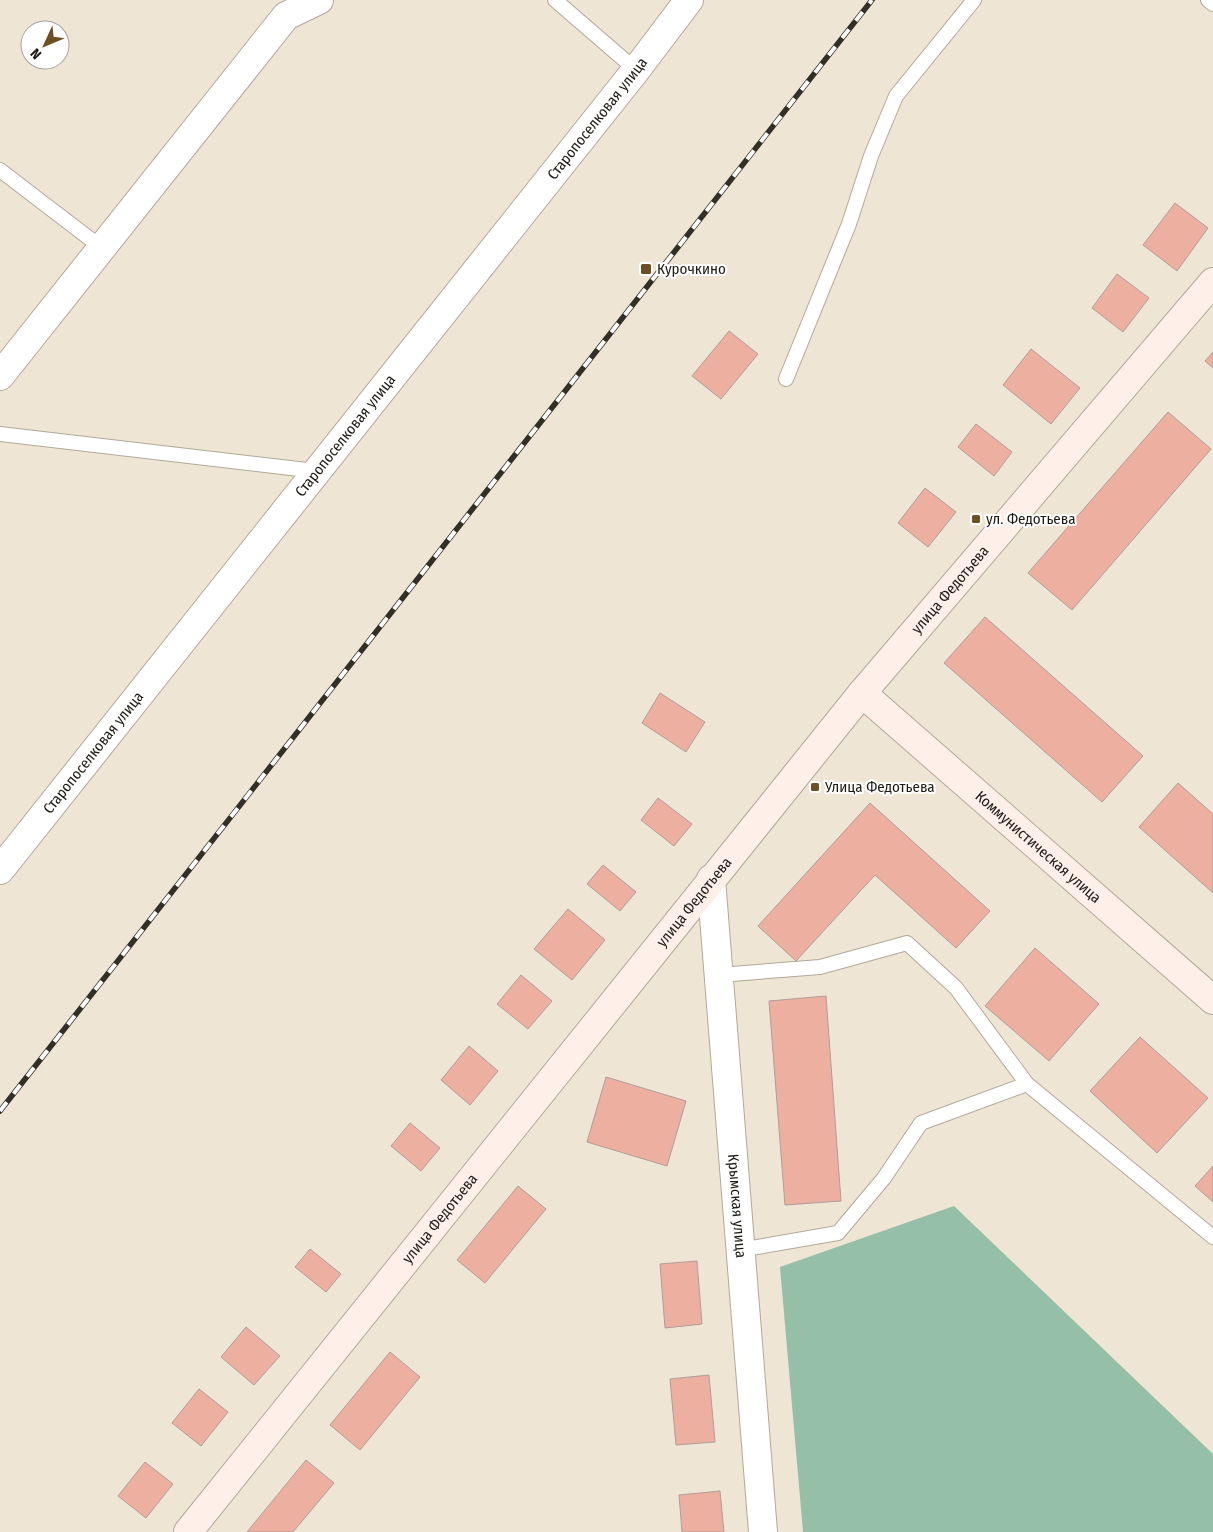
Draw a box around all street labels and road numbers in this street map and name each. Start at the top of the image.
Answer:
street label: Старопоселковая улица [543,54,651,183]
street label: Старопоселковая улица [291,371,399,500]
street label: улица Федотьева [908,542,993,637]
street label: Старопоселковая улица [39,688,147,817]
street label: Коммунистическая улица [972,787,1105,907]
street label: улица Федотьева [653,854,735,951]
street label: Крымская улица [724,1153,750,1259]
street label: улица Федотьева [398,1170,481,1267]

